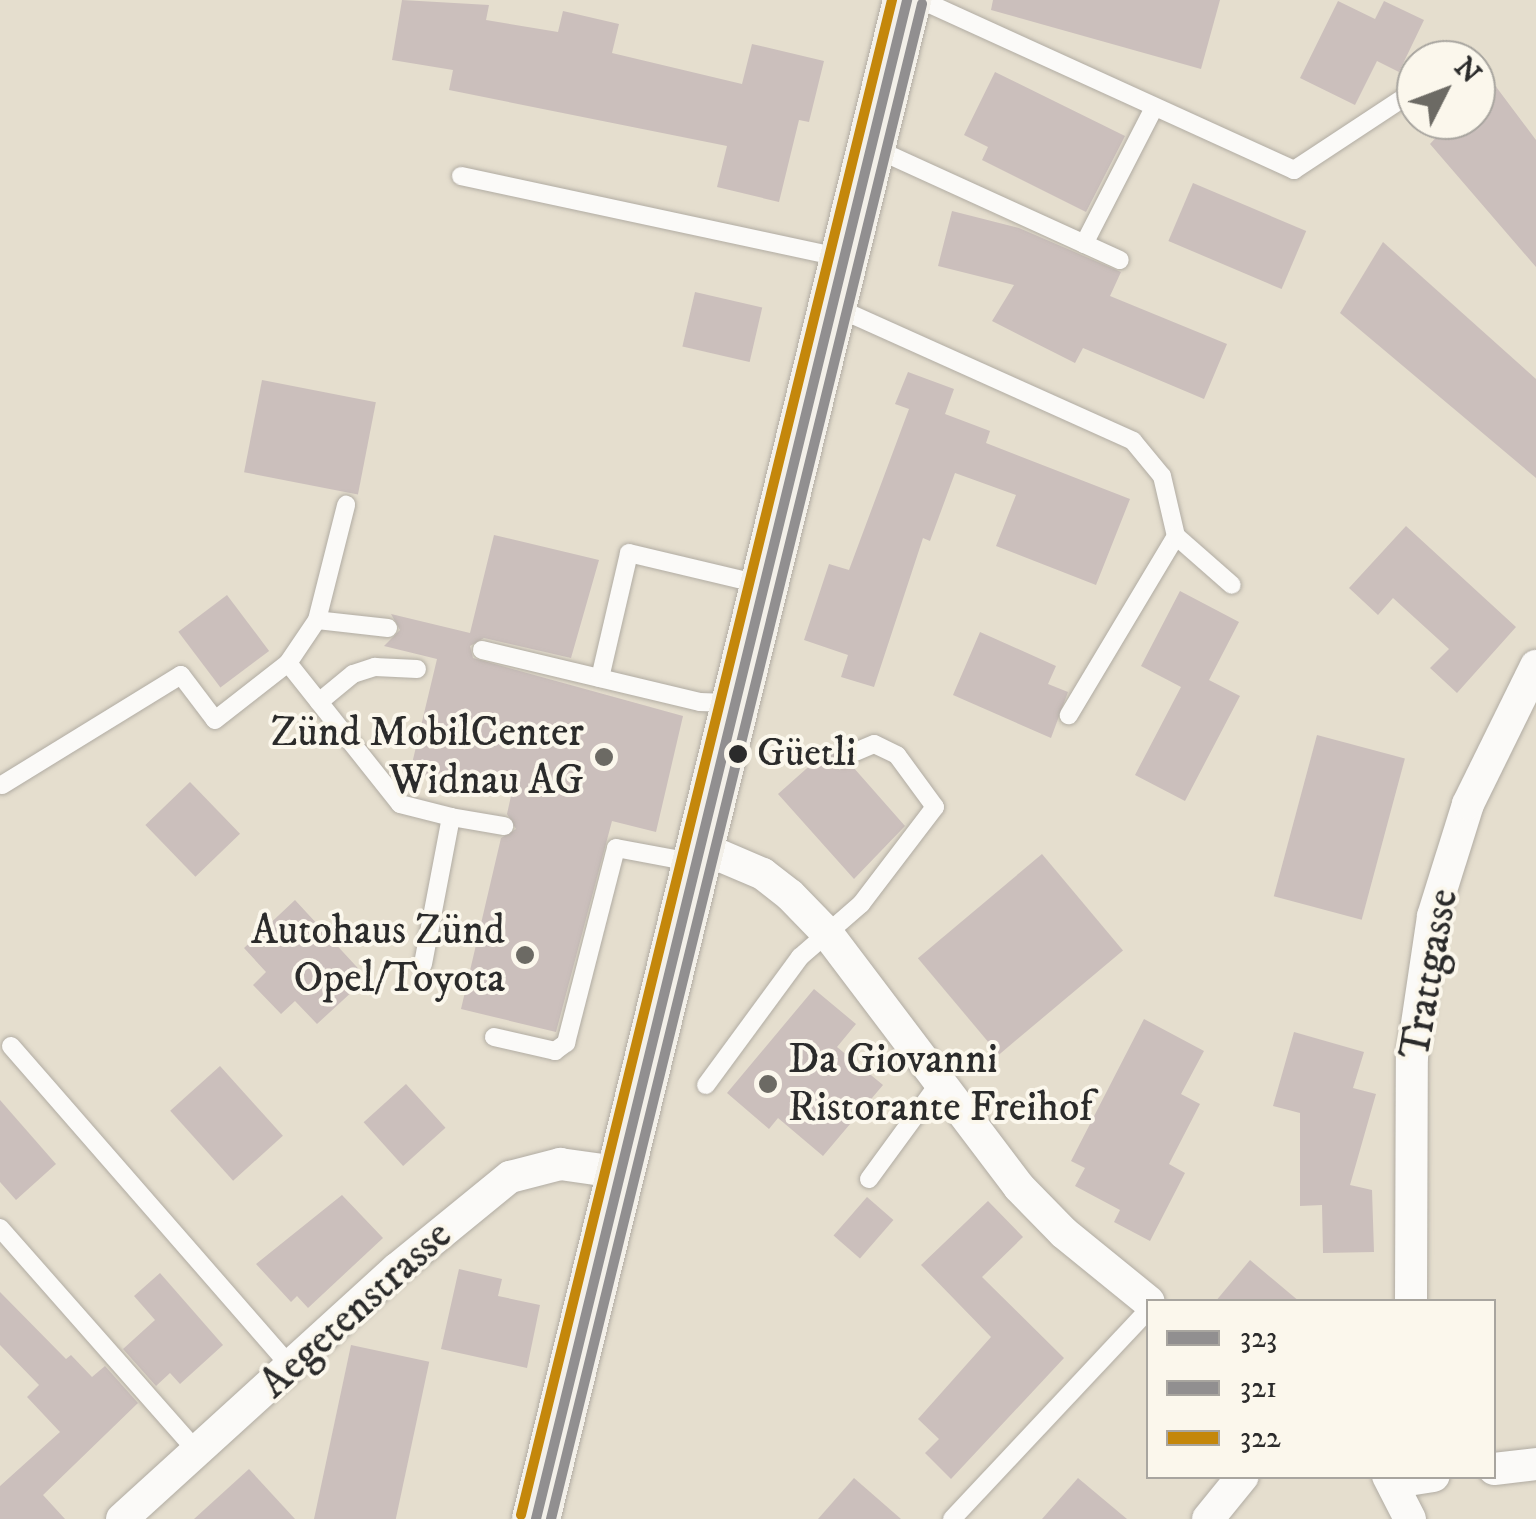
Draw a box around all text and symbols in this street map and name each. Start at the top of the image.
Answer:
north arrow [1396,40,1496,140]
text: N [1446,51,1488,91]
place label: Zünd MobilCenter Widnau AG [270,708,584,806]
place label: Güetli [757,730,856,778]
marker: Güetli [728,744,748,764]
marker: Zünd MobilCenter Widnau AG [593,746,615,768]
street label: Trattgasse [1390,885,1470,1063]
place label: Autohaus Zünd Opel/Toyota [251,906,505,1004]
marker: Autohaus Zünd Opel/Toyota [514,944,536,966]
place label: Da Giovanni Ristorante Freihof [788,1035,1093,1134]
marker: Da Giovanni Ristorante Freihof [757,1073,779,1095]
street label: Aegetenstrasse [250,1211,462,1409]
legend [1146,1299,1496,1479]
text: 323 [1240,1320,1277,1357]
text: 321 [1240,1370,1277,1407]
text: 322 [1240,1420,1281,1457]

